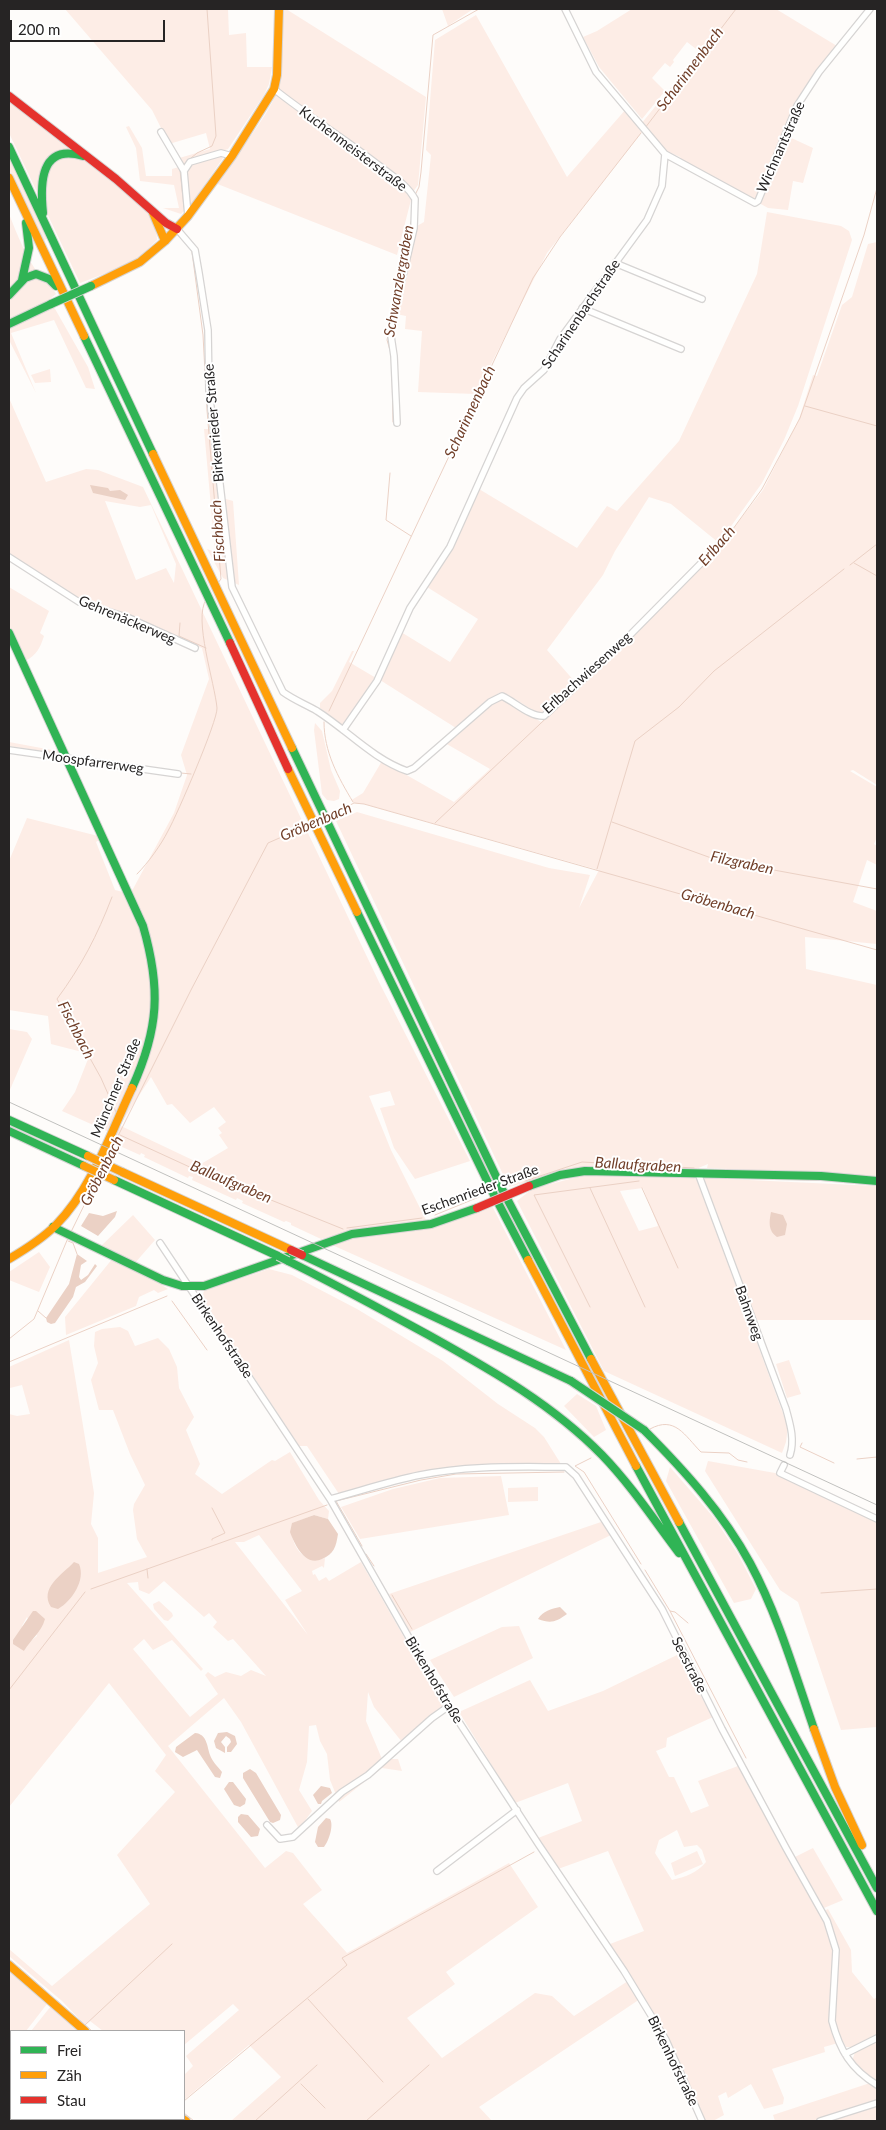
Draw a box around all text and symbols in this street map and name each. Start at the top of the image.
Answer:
scale bar [12,10,168,42]
text: 200 m [18,20,60,38]
water label: Scharinnenbach [653,24,727,114]
street label: Wichnantstraße [753,99,809,195]
street label: Kuchenmeisterstraße [296,103,410,195]
water label: Schwanzlergraben [380,224,418,338]
street label: Scharinenbachstraße [538,256,624,372]
street label: Birkenrieder Straße [200,363,228,483]
water label: Scharinnenbach [441,363,499,461]
water label: Fischbach [207,499,229,563]
water label: Erlbach [695,522,739,570]
street label: Gehrenäckerweg [76,592,178,648]
street label: Erlbachwiesenweg [539,629,635,717]
street label: Moospfarrerweg [41,747,145,777]
water label: Gröbenbach [277,799,355,845]
water label: Filzgraben [709,848,775,878]
water label: Gröbenbach [679,885,757,923]
water label: Fischbach [54,998,98,1062]
street label: Münchner Straße [87,1036,145,1140]
water label: Gröbenbach [77,1133,127,1209]
water label: Ballaufgraben [594,1154,682,1176]
water label: Ballaufgraben [188,1157,274,1207]
street label: Eschenrieder Straße [419,1161,541,1219]
street label: Bahnweg [731,1283,767,1343]
street label: Birkenhofstraße [188,1291,256,1381]
street label: Birkenhofstraße [401,1634,467,1726]
street label: Seestraße [668,1634,710,1696]
street label: Birkenhofstraße [644,2013,702,2109]
legend [10,2030,185,2120]
text: Frei [57,2041,82,2059]
text: Zäh [57,2066,82,2084]
text: Stau [57,2091,86,2109]

